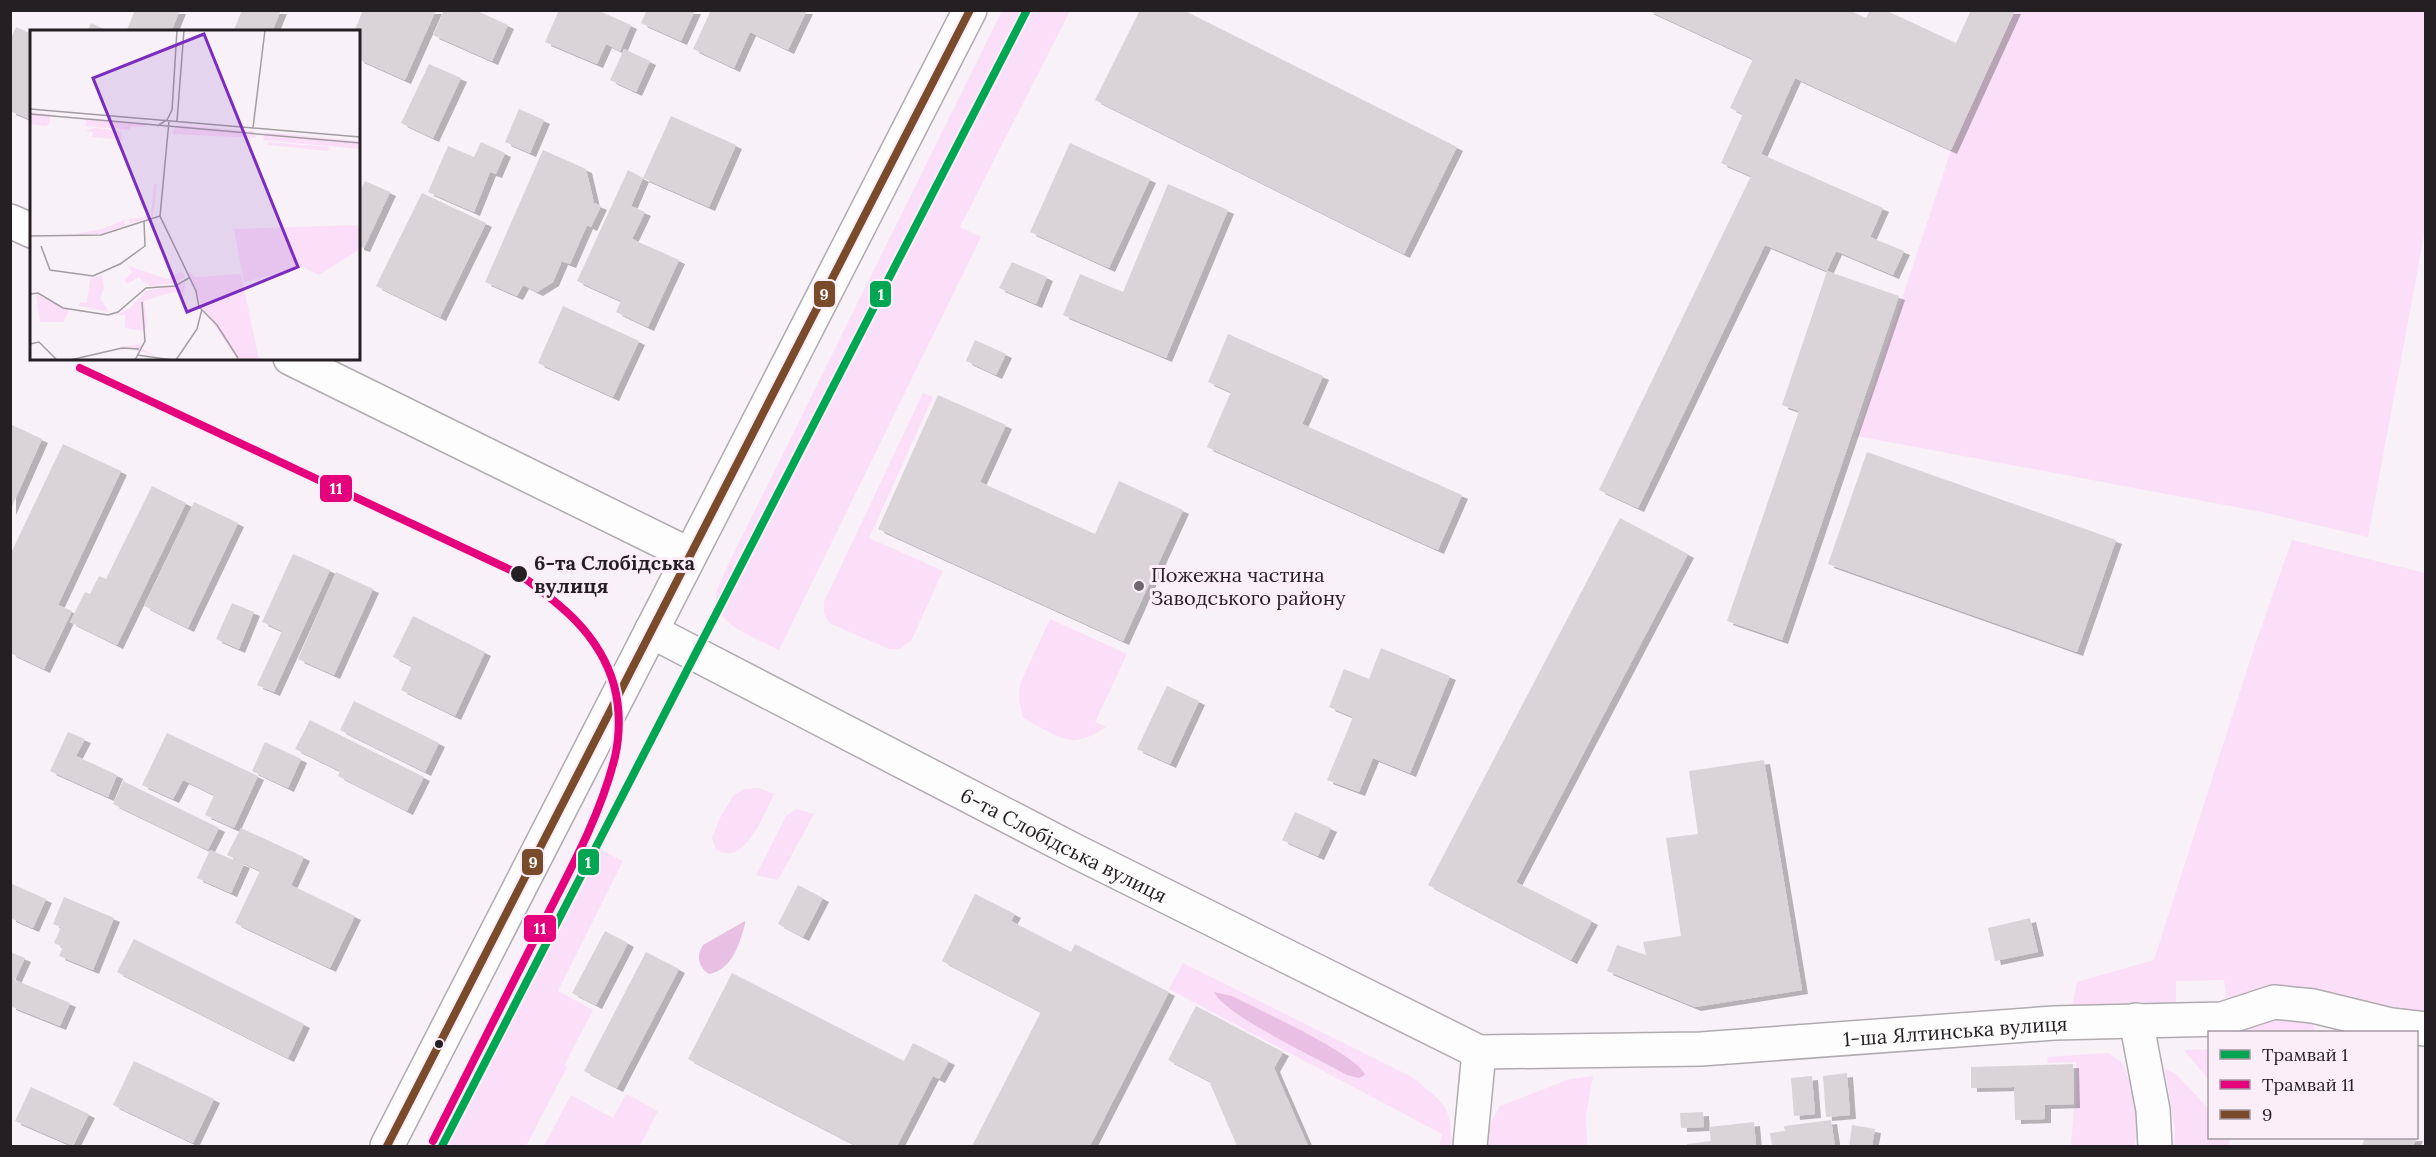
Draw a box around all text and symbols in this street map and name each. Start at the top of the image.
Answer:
inset map [30,30,360,360]
line badge: 9 [813,280,836,308]
line badge: 1 [869,280,892,308]
text: 9 [819,284,829,304]
text: 1 [878,284,884,304]
line badge: 11 [319,474,353,503]
text: 11 [330,478,343,498]
place label: 6-та Слобідська вулиця [534,550,695,598]
place label: Пожежна частина Заводського району [1151,562,1346,610]
marker: 6-та Слобідська вулиця [509,564,529,584]
marker: Пожежна частина Заводського району [1132,579,1146,593]
street label: 6-та Слобідська вулиця [957,781,1171,907]
line badge: 9 [521,848,544,876]
line badge: 1 [577,848,600,876]
text: 9 [528,852,538,872]
text: 1 [585,852,591,872]
line badge: 11 [523,914,557,943]
text: 11 [534,918,547,938]
street label: 1-ша Ялтинська вулиця [1842,1010,2068,1051]
legend [2208,1031,2418,1139]
unlabelled marker [433,1038,445,1050]
text: Трамвай 1 [2262,1043,2348,1066]
text: Трамвай 11 [2262,1073,2355,1096]
text: 9 [2262,1103,2272,1126]

